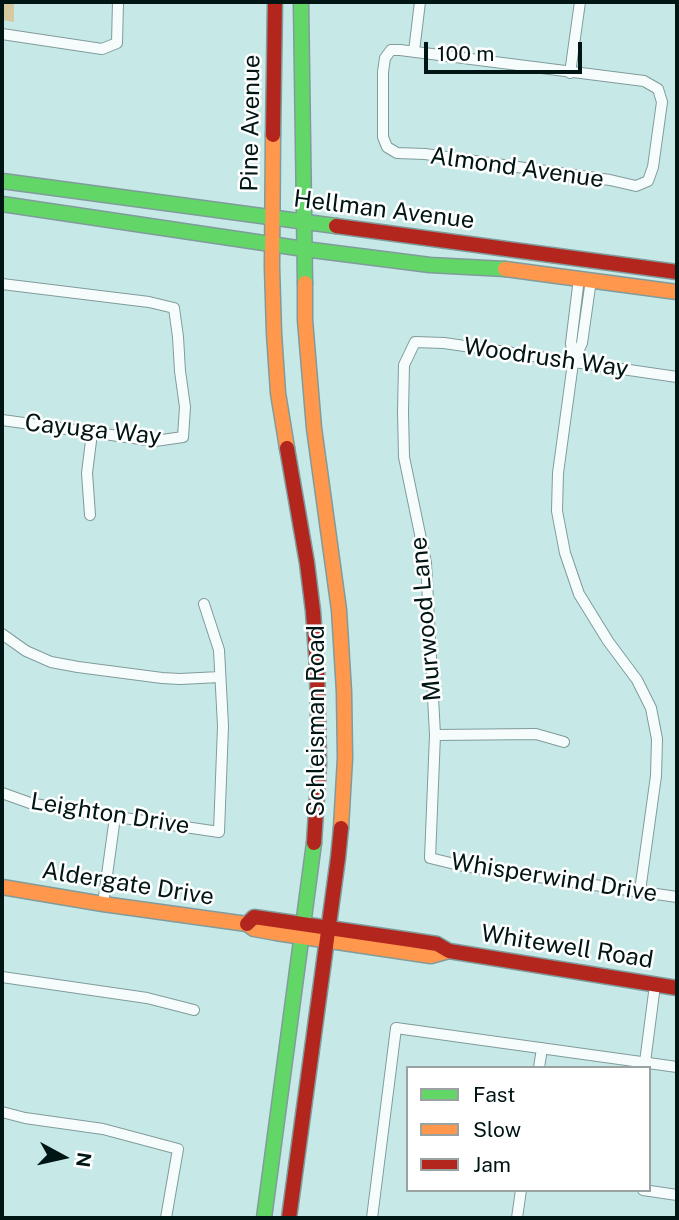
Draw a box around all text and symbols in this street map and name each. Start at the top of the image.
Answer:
scale bar [427,28,584,72]
text: 100 m [437,41,494,66]
street label: Pine Avenue [235,54,267,192]
street label: Almond Avenue [428,142,606,194]
street label: Hellman Avenue [292,185,476,235]
street label: Woodrush Way [462,332,630,384]
street label: Cayuga Way [23,409,163,451]
street label: Murwood Lane [404,536,448,702]
street label: Schleisman Road [303,625,331,817]
street label: Leighton Drive [28,787,192,841]
street label: Whisperwind Drive [449,847,659,909]
street label: Aldergate Drive [40,856,216,912]
street label: Whitewell Road [479,919,655,975]
legend [406,1066,651,1192]
text: Fast [473,1082,515,1107]
text: Slow [473,1117,521,1142]
north arrow [28,1122,98,1192]
text: N [72,1151,96,1169]
text: Jam [473,1152,511,1177]

